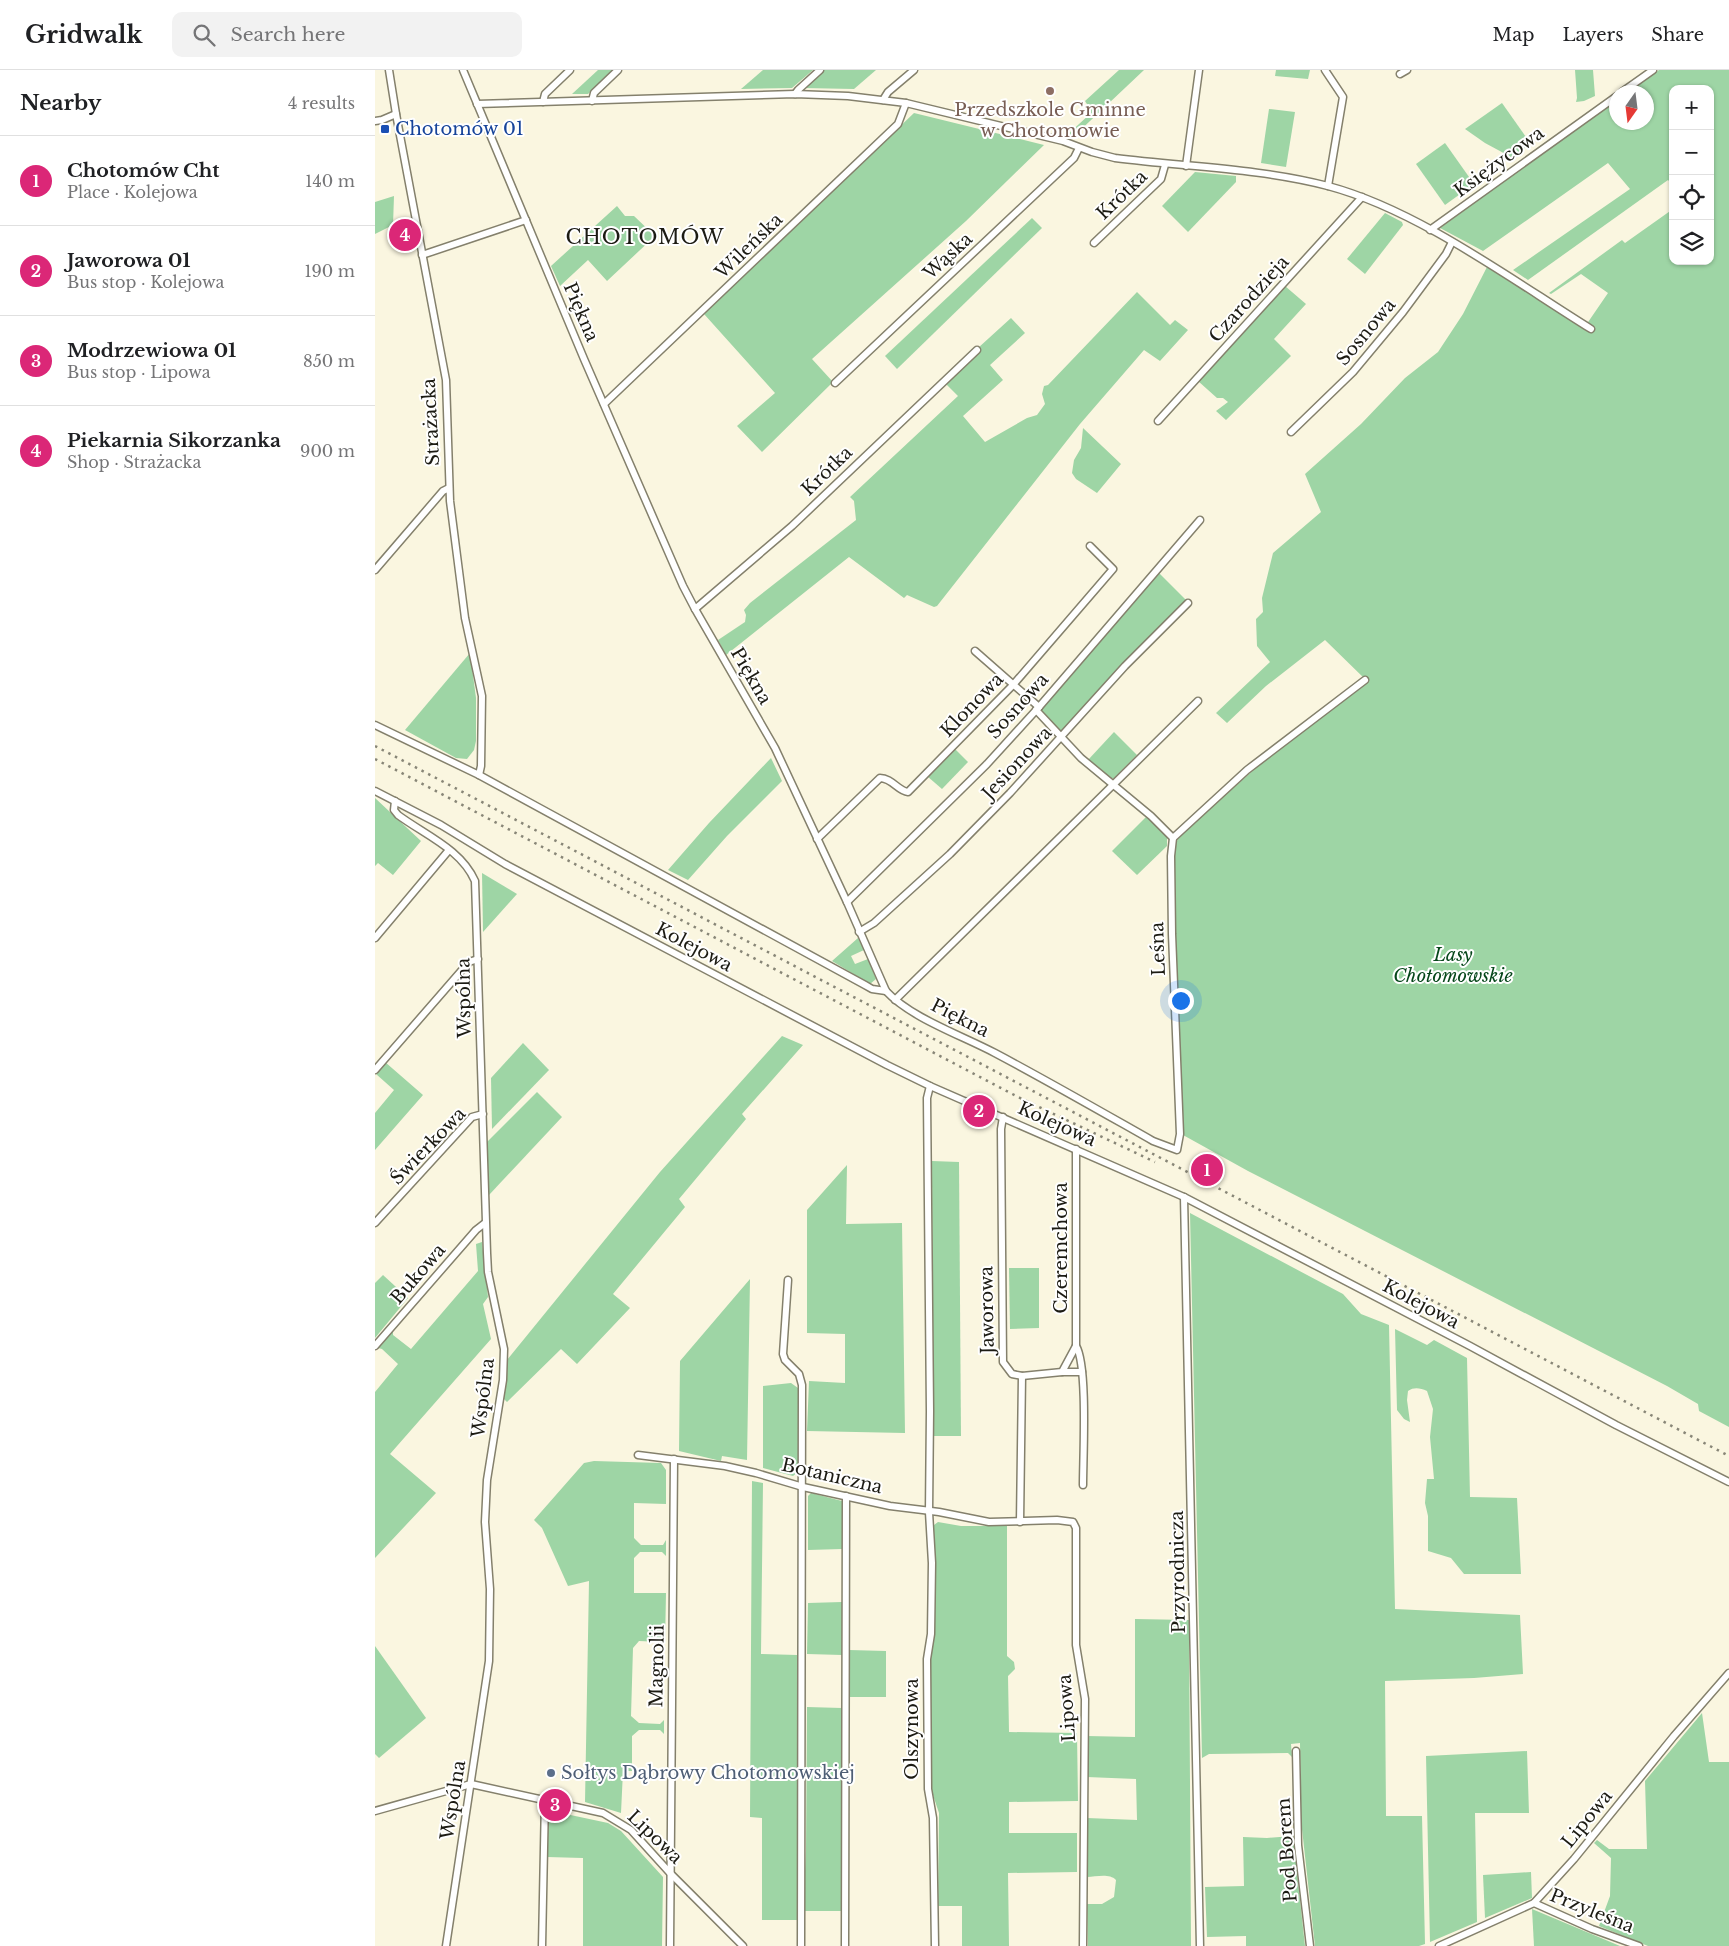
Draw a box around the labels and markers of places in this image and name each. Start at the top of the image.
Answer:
marker: Przedszkole Gminne w Chotomowie [1044,85,1056,97]
place label: Przedszkole Gminne w Chotomowie [954,99,1146,142]
place label: Chotomów 01 [395,118,524,140]
marker: Chotomów 01 [379,123,391,135]
pin: 4 [389,216,421,254]
pin: 2 [963,1092,995,1130]
pin: 1 [1191,1151,1223,1189]
place label: Sołtys Dąbrowy Chotomowskiej [561,1762,855,1784]
marker: Sołtys Dąbrowy Chotomowskiej [545,1767,557,1779]
pin: 3 [539,1786,571,1824]

